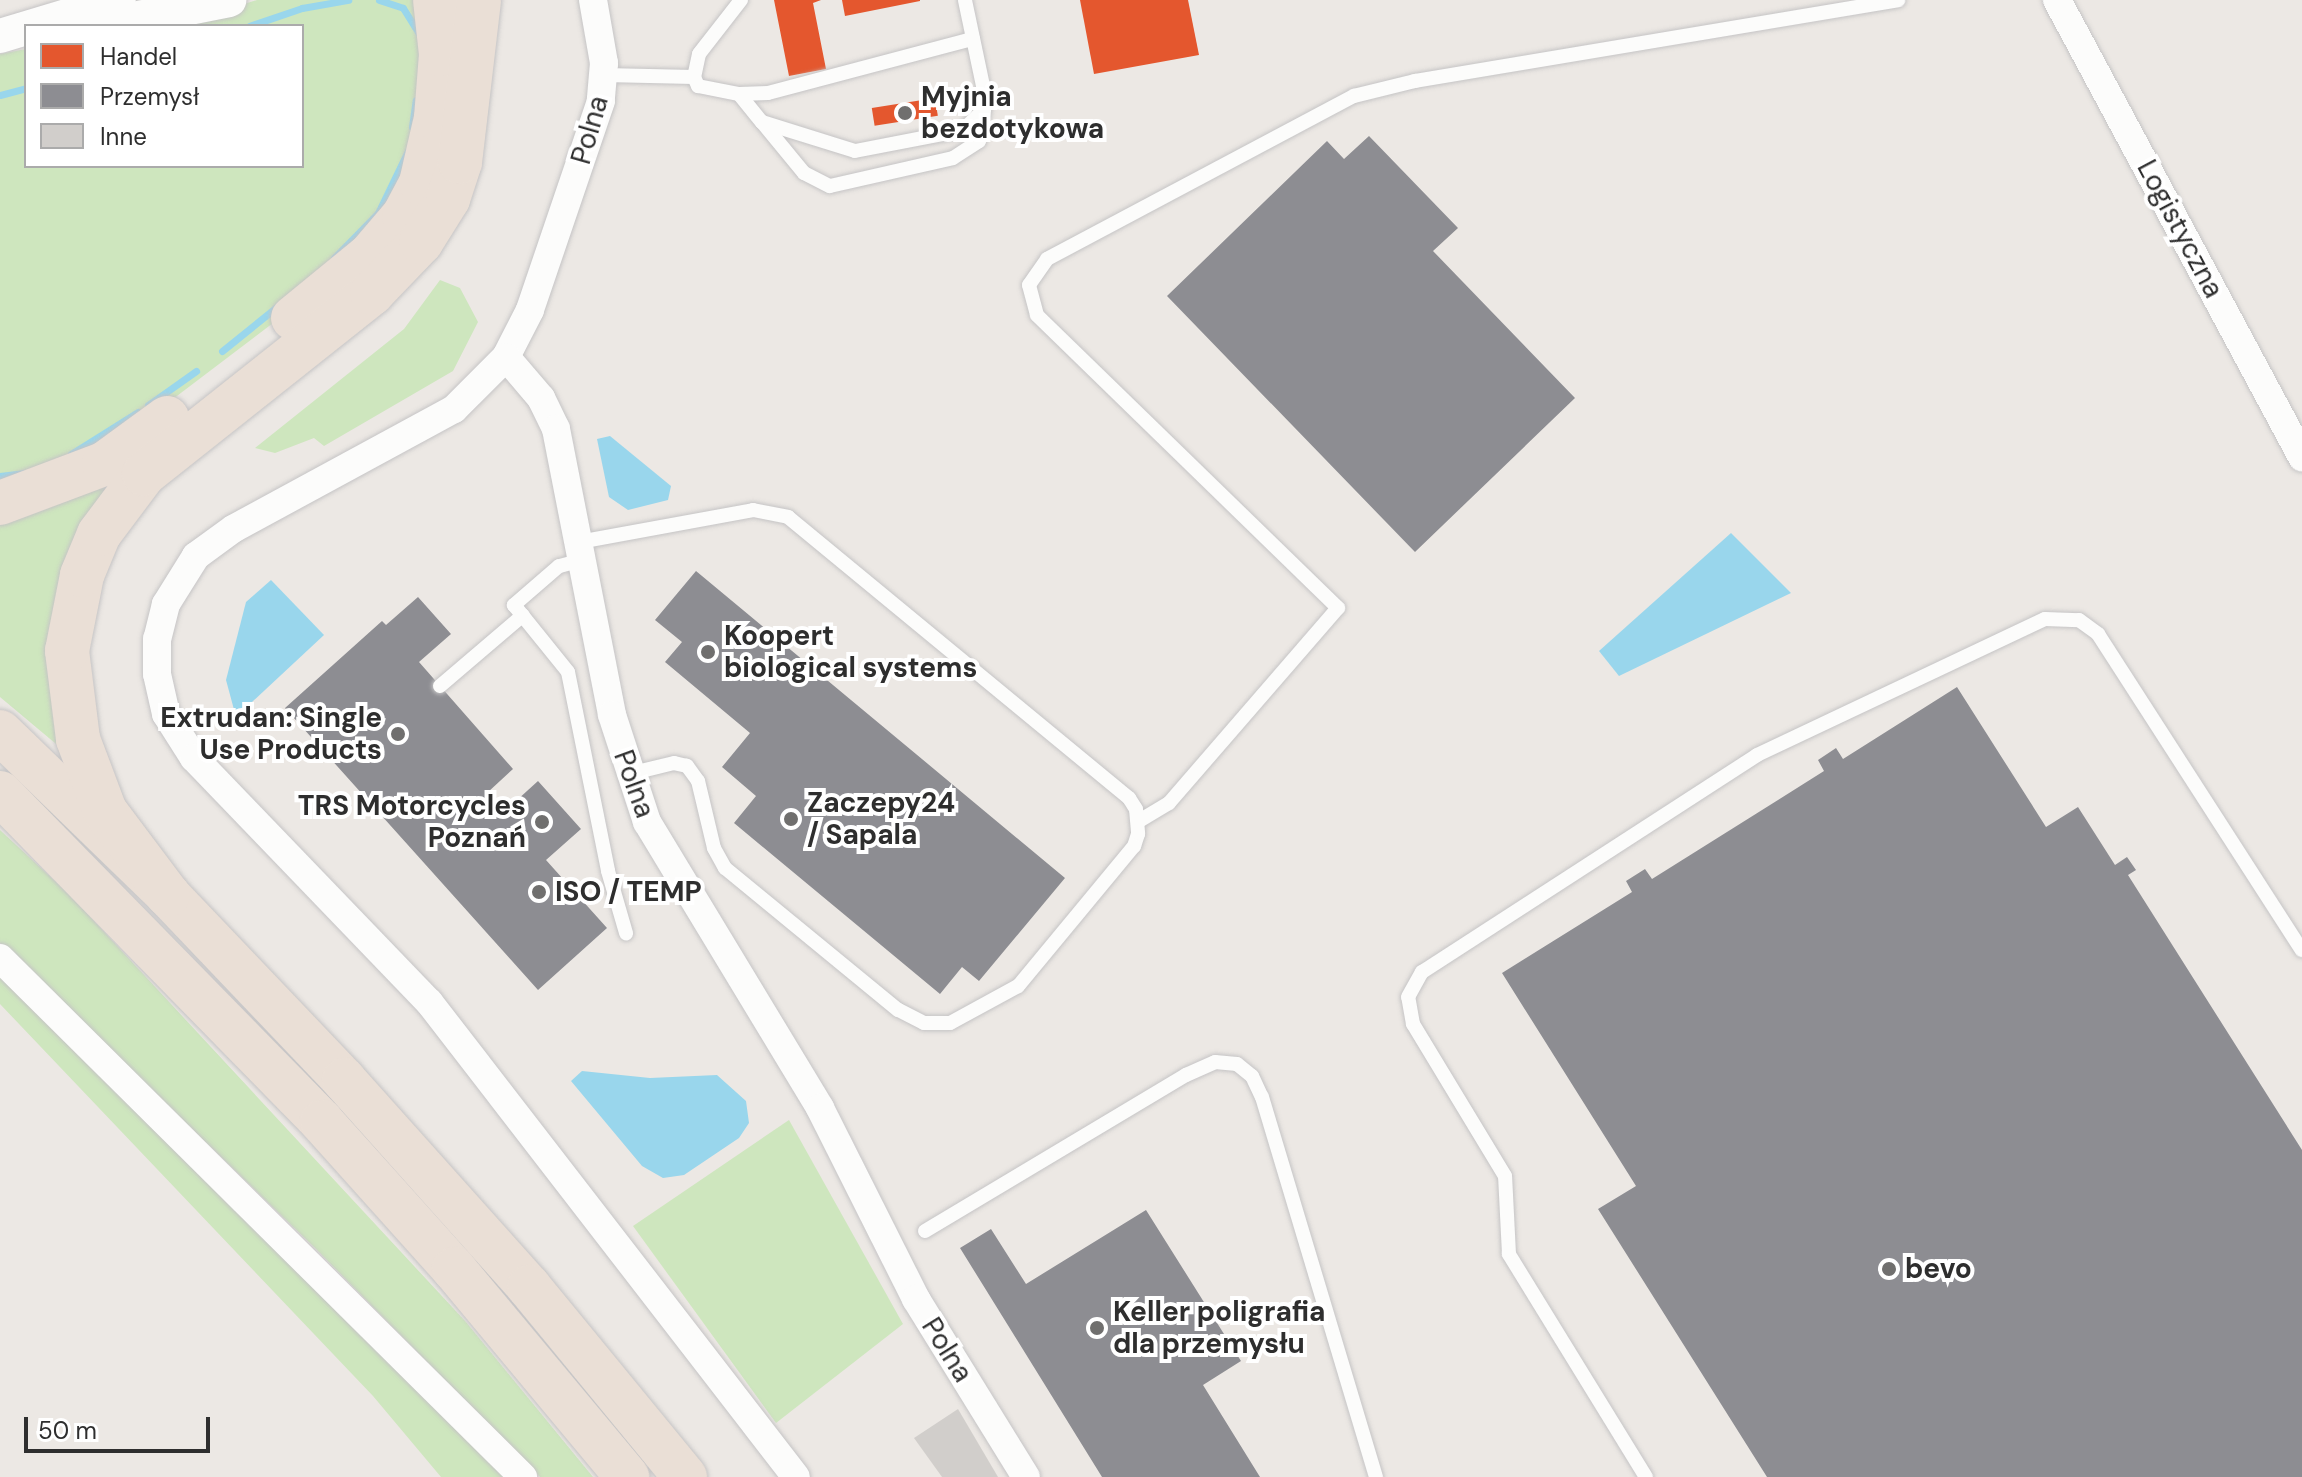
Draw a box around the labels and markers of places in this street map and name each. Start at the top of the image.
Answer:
place label: Myjnia bezdotykowa [921,80,1104,146]
marker: Myjnia bezdotykowa [896,104,914,122]
place label: Koopert biological systems [724,619,977,685]
marker: Koopert biological systems [699,643,717,661]
place label: Extrudan: Single Use Products [160,701,382,767]
marker: Extrudan: Single Use Products [389,725,407,743]
place label: Zaczepy24 / Sapala [807,786,955,852]
place label: TRS Motorcycles Poznań [298,789,526,855]
marker: Zaczepy24 / Sapala [782,810,800,828]
marker: TRS Motorcycles Poznań [533,813,551,831]
place label: ISO / TEMP [555,875,702,909]
marker: ISO / TEMP [530,883,548,901]
place label: bevo [1905,1252,1972,1286]
marker: bevo [1880,1260,1898,1278]
place label: Keller poligrafia dla przemysłu [1113,1295,1325,1361]
marker: Keller poligrafia dla przemysłu [1088,1319,1106,1337]

